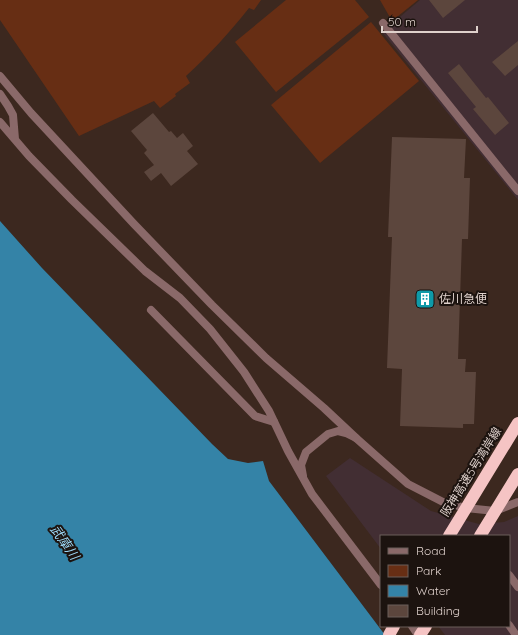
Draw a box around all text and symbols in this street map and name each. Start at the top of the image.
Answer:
scale bar [382,8,477,34]
text: 50 m [388,14,416,29]
building icon: 佐川急便 [414,288,436,310]
place label: 佐川急便 [439,291,487,306]
street label: 阪神高速5号湾岸線 [437,424,504,519]
water label: 武庫川 [47,521,84,564]
legend [380,535,510,627]
text: Road [416,543,446,558]
text: Park [416,563,441,578]
text: Water [416,583,451,598]
text: Building [416,603,460,618]

